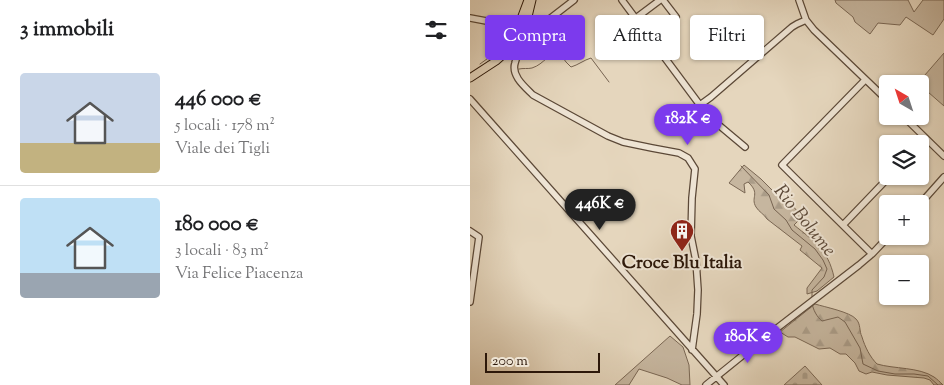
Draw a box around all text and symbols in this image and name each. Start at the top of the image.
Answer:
text: 3 immobili [20,15,114,45]
chip: Compra [485,15,585,60]
chip: Affitta [595,15,680,60]
chip: Filtri [690,15,764,60]
icon: filters [422,16,450,44]
north arrow [879,75,929,125]
map controls [879,75,929,305]
text: 446 000 € [175,85,262,115]
icon: home [60,93,120,153]
pin: 182K € [647,104,729,146]
text: 182K € [665,108,711,131]
text: 5 locali · 178 m² [175,115,275,138]
button: layers [879,135,929,185]
text: Viale dei Tigli [175,138,270,161]
water label: Rio Bolume [766,179,842,263]
pin: 446K € [559,188,641,231]
text: 446K € [576,193,624,216]
button: + [879,195,929,245]
text: 180 000 € [175,210,259,240]
icon: home [60,218,120,278]
building icon: Croce Blu Italia [669,218,695,252]
text: 3 locali · 83 m² [175,240,269,263]
place label: Croce Blu Italia [622,251,743,277]
button: − [879,255,929,305]
text: Via Felice Piacenza [175,263,303,286]
pin: 180K € [707,322,789,364]
text: 180K € [725,326,771,349]
scale bar [485,350,600,373]
text: 200 m [492,352,528,372]

